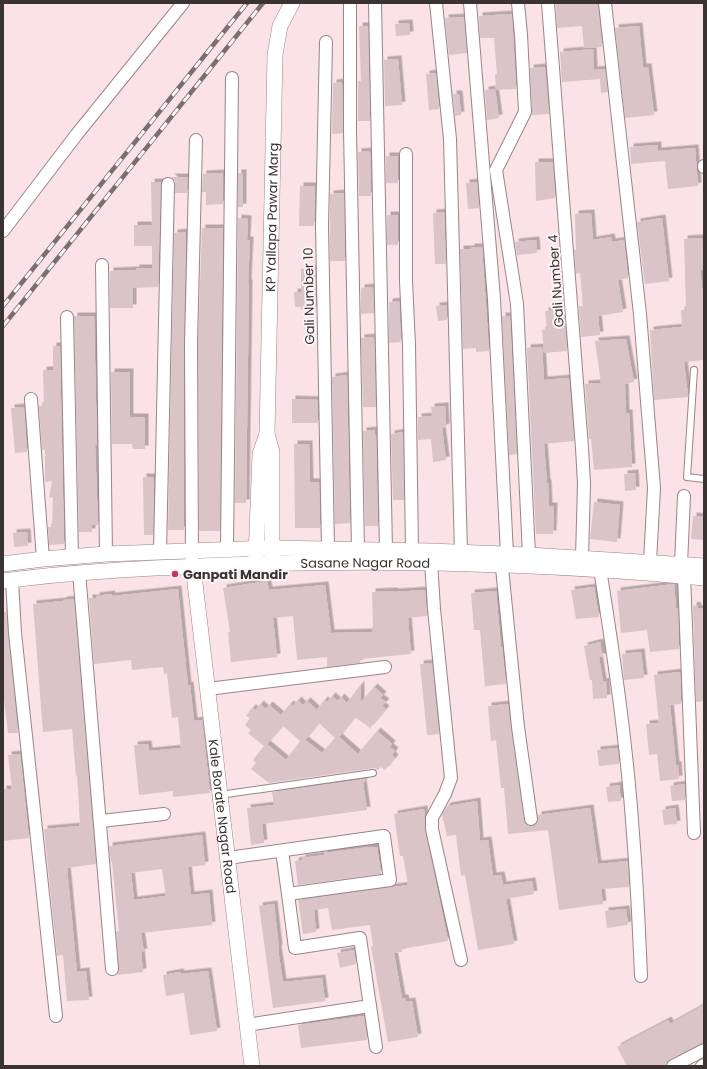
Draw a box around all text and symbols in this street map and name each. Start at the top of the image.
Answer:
street label: KP Yallapa Pawar Marg [261,142,283,292]
street label: Gali Number 4 [543,234,569,328]
street label: Gali Number 10 [299,247,319,345]
street label: Sasane Nagar Road [300,553,430,572]
place label: Ganpati Mandir [183,565,288,584]
marker: Ganpati Mandir [170,569,180,579]
street label: Kale Borate Nagar Road [204,738,241,894]

